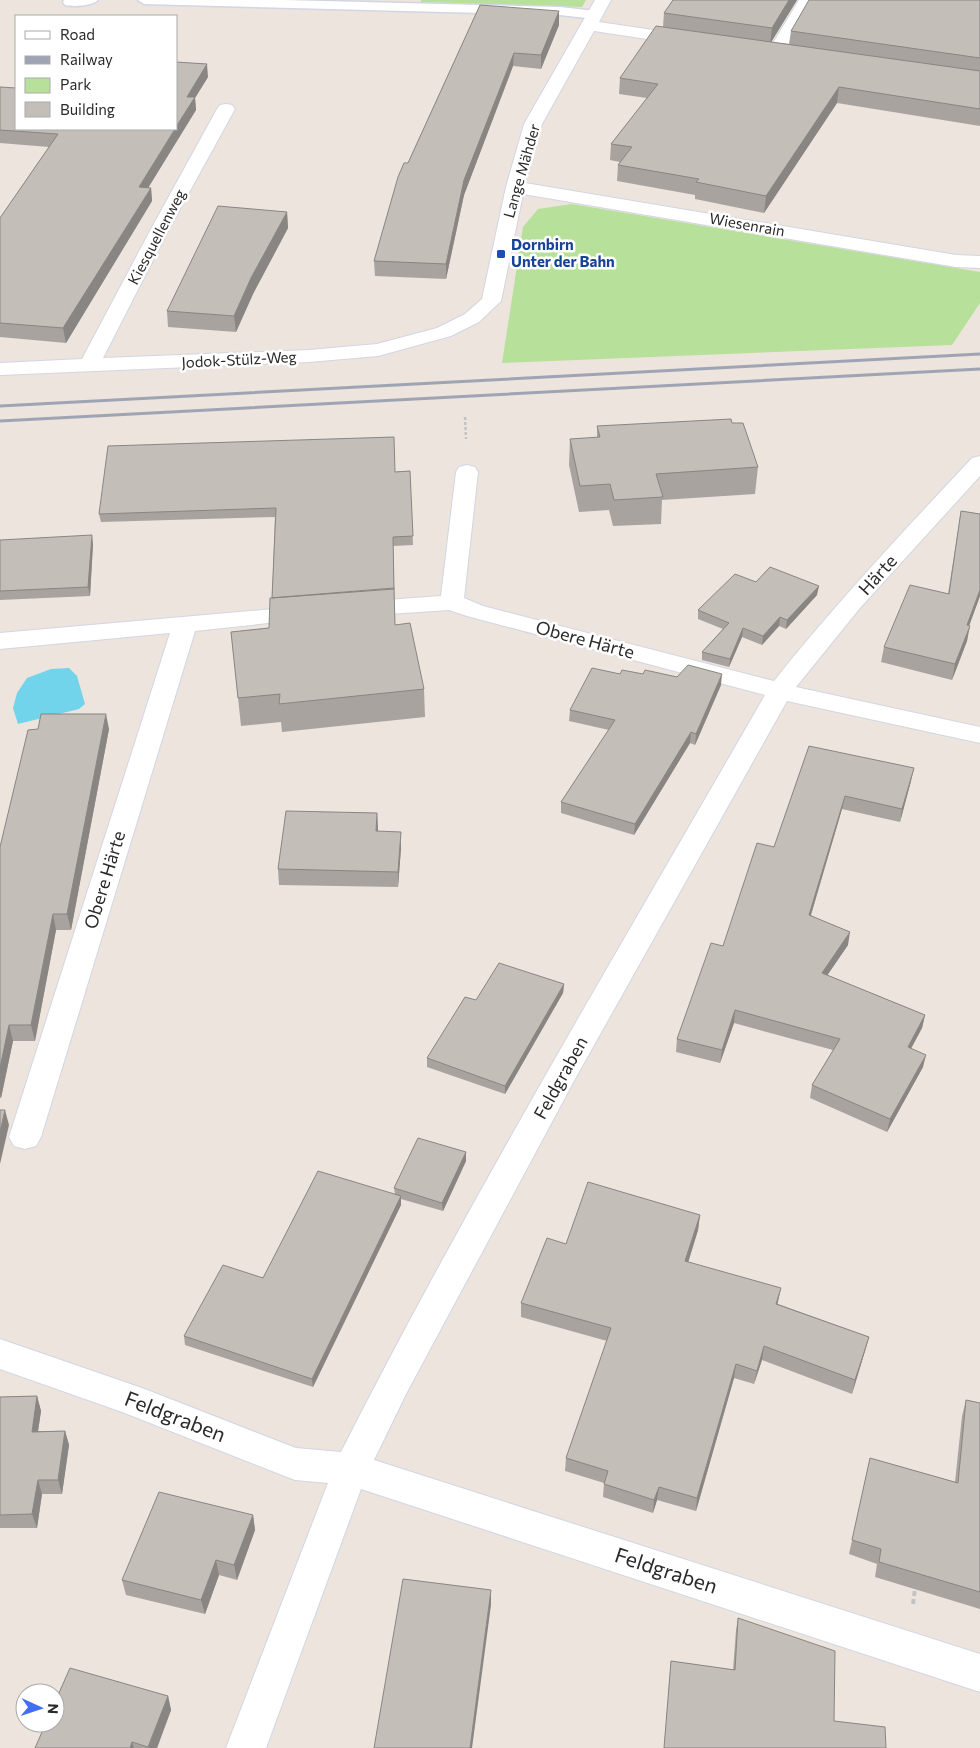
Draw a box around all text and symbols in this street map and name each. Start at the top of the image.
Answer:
legend [15,15,178,130]
text: Road [60,25,95,43]
text: Railway [60,50,113,68]
text: Park [60,75,91,93]
text: Building [60,100,115,118]
street label: Lange Mähder [499,122,543,220]
street label: Kiesquellenweg [123,186,189,287]
street label: Wiesenrain [708,209,786,240]
place label: Dornbirn Unter der Bahn [511,235,615,270]
marker: Dornbirn Unter der Bahn [495,248,507,260]
street label: Jodok-Stülz-Weg [181,347,297,371]
street label: Härte [853,550,901,599]
street label: Obere Härte [533,615,637,663]
street label: Obere Härte [79,828,129,931]
street label: Feldgraben [528,1032,592,1123]
street label: Feldgraben [121,1385,230,1446]
street label: Feldgraben [612,1541,721,1598]
north arrow [15,1683,65,1733]
text: N [45,1703,62,1714]

